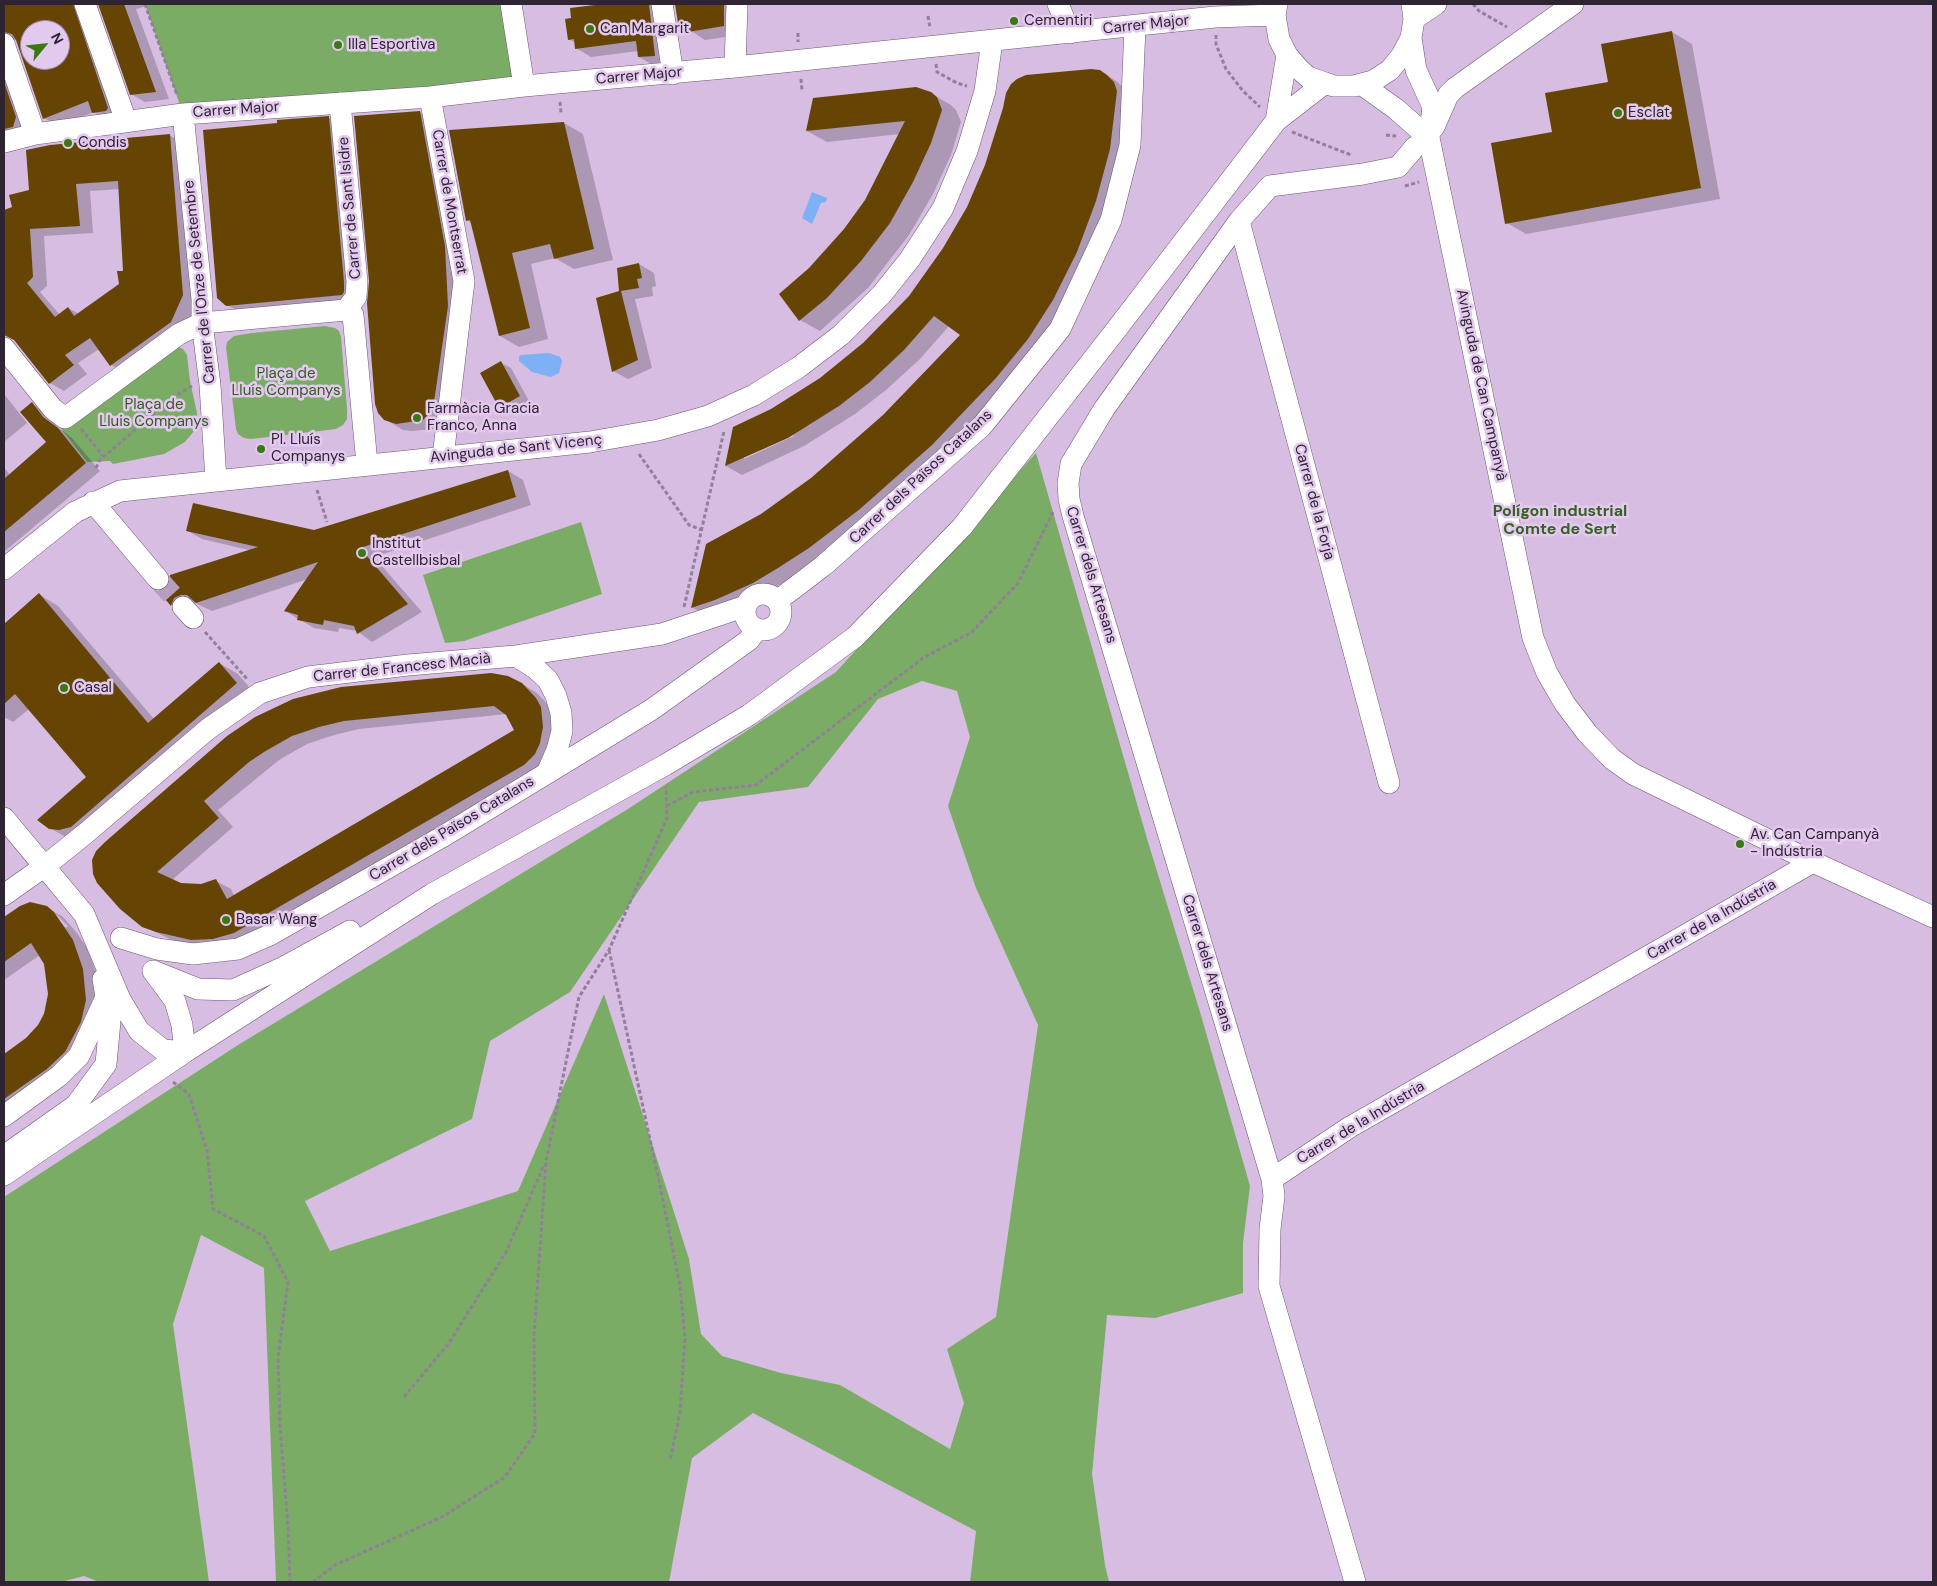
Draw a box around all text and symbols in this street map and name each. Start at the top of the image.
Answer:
place label: Cementiri [1024,12,1092,30]
street label: Carrer Major [1102,12,1190,38]
marker: Cementiri [1008,15,1020,27]
north arrow [20,20,70,70]
place label: Can Margarit [600,20,689,38]
marker: Can Margarit [584,23,596,35]
text: N [47,30,68,47]
place label: Illa Esportiva [348,36,435,54]
marker: Illa Esportiva [332,39,344,51]
street label: Carrer Major [595,63,683,89]
street label: Carrer Major [192,98,280,122]
place label: Esclat [1628,104,1670,122]
marker: Esclat [1612,107,1624,119]
street label: Carrer de Montserrat [427,128,471,276]
place label: Condis [78,134,127,152]
street label: Carrer de Sant Isidre [335,136,365,280]
marker: Condis [62,137,74,149]
street label: Carrer de l'Onze de Setembre [180,179,220,385]
street label: Avinguda de Can Campanyà [1452,288,1510,482]
park label: Plaça de Lluís Companys [231,365,341,400]
park label: Plaça de Lluis Companys [99,396,209,431]
place label: Farmàcia Gracia Franco, Anna [427,400,539,435]
street label: Carrer dels Països Catalans [846,406,996,548]
marker: Farmàcia Gracia Franco, Anna [411,412,423,424]
place label: Pl. Lluís Companys [271,431,345,466]
street label: Avinguda de Sant Vicenç [429,431,603,467]
street label: Carrer de la Forja [1290,442,1338,562]
marker: Pl. Lluís Companys [255,443,267,455]
district label: Polígon industrial Comte de Sert [1493,502,1627,540]
street label: Carrer dels Artesans [1062,504,1120,646]
place label: Institut Castellbisbal [372,535,460,570]
marker: Institut Castellbisbal [356,547,368,559]
street label: Carrer de Francesc Macià [312,650,492,686]
place label: Casal [74,679,112,697]
marker: Casal [58,682,70,694]
street label: Carrer dels Països Catalans [366,773,538,885]
place label: Av. Can Campanyà - Indústria [1750,826,1879,861]
marker: Av. Can Campanyà - Indústria [1734,838,1746,850]
street label: Carrer de la Indústria [1644,876,1780,964]
street label: Carrer dels Artesans [1178,892,1236,1034]
place label: Basar Wang [236,911,317,929]
marker: Basar Wang [220,914,232,926]
street label: Carrer de la Indústria [1294,1078,1428,1168]

